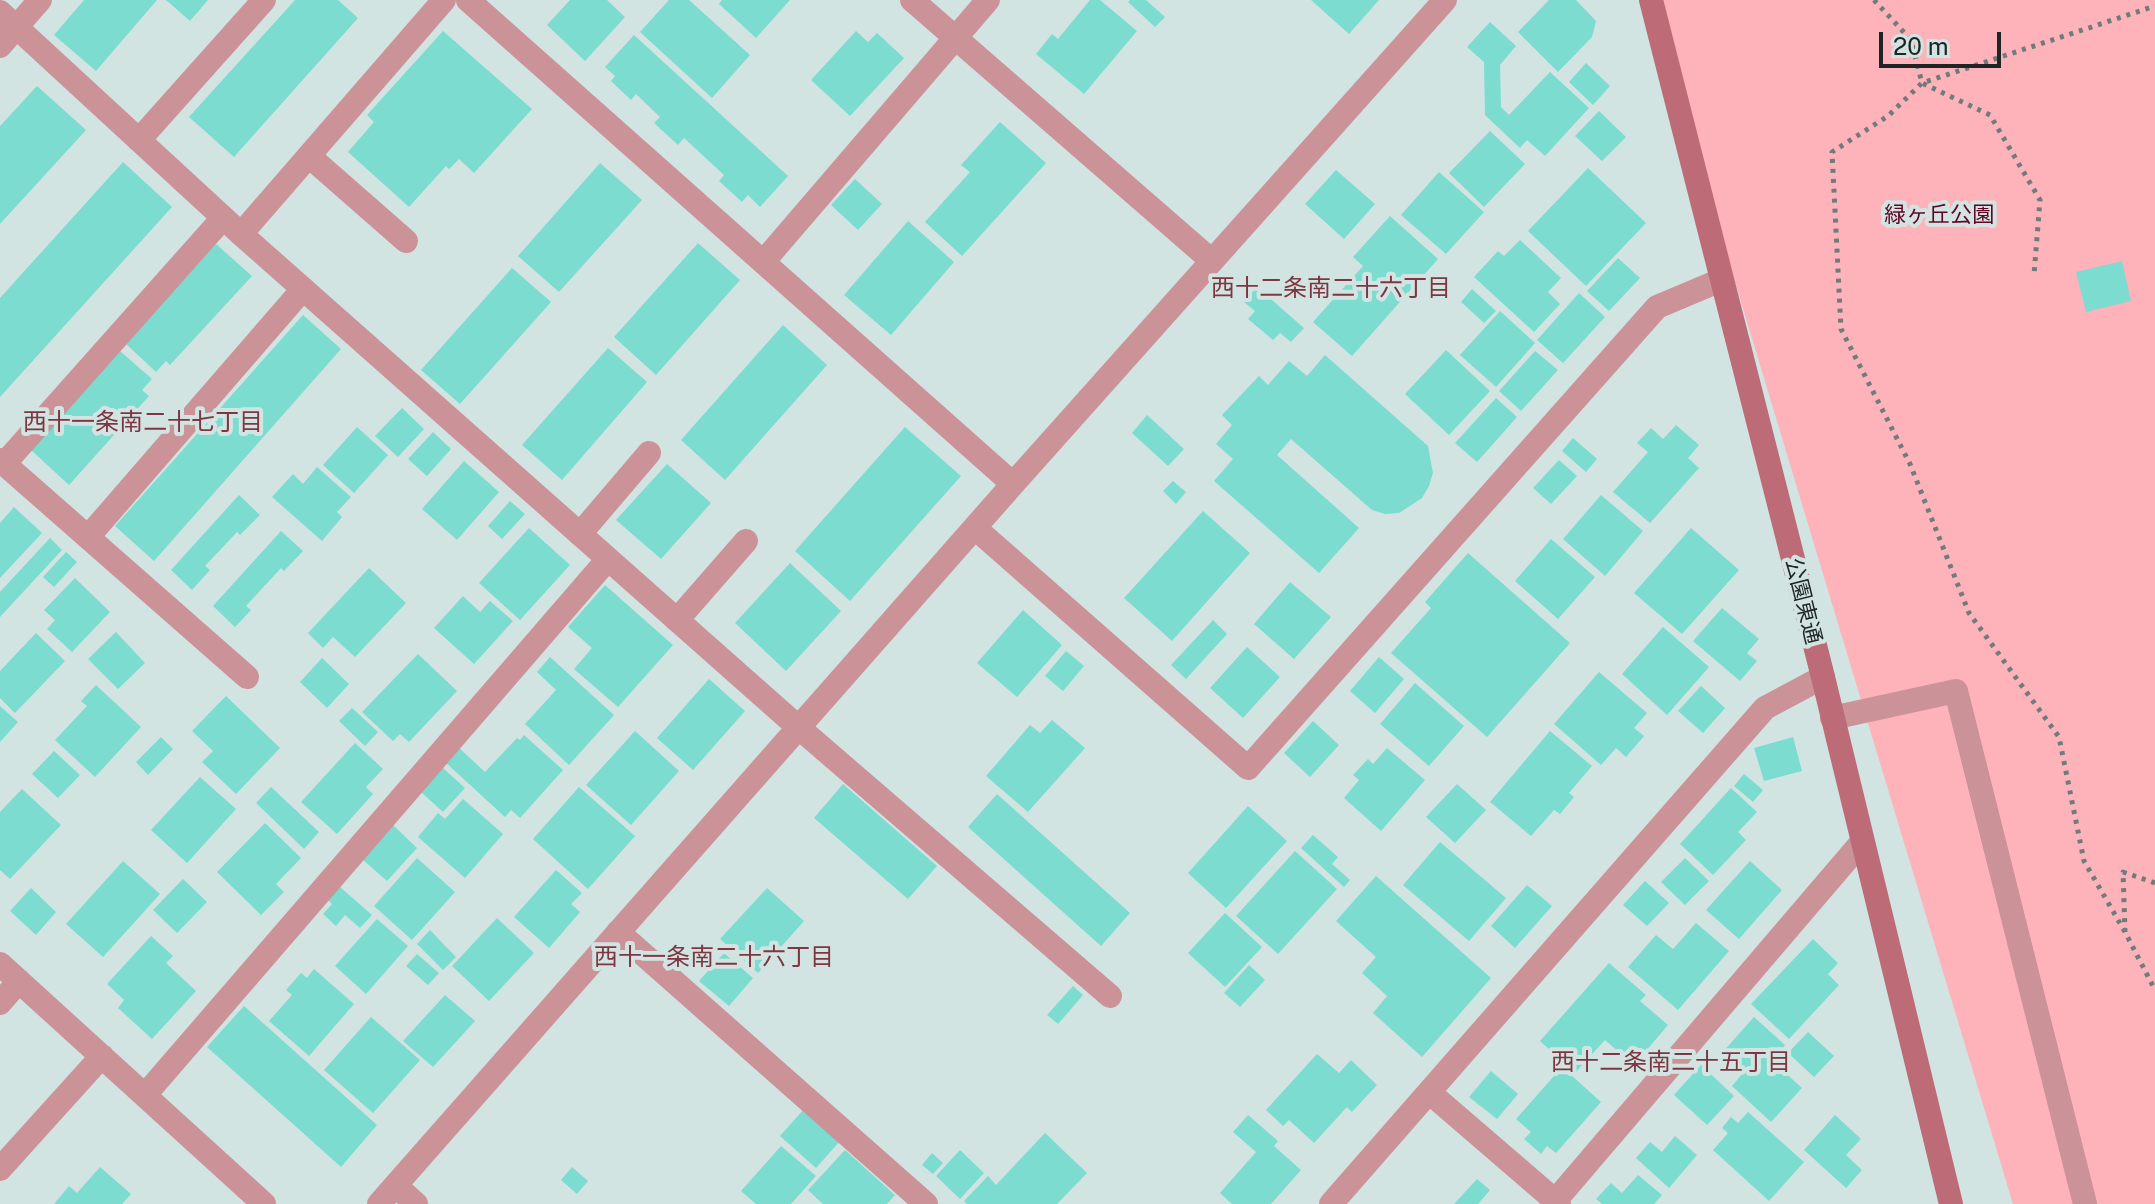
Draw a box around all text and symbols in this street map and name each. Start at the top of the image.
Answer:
scale bar [1883,16,2005,66]
text: 20 m [1893,32,1949,60]
park label: 緑ヶ丘公園 [1884,202,1994,228]
district label: 西十二条南二十六丁目 [1211,275,1451,303]
district label: 西十一条南二十七丁目 [23,409,263,437]
street label: 公園東通 [1780,555,1826,647]
district label: 西十一条南二十六丁目 [594,944,834,972]
district label: 西十二条南二十五丁目 [1551,1049,1791,1077]

